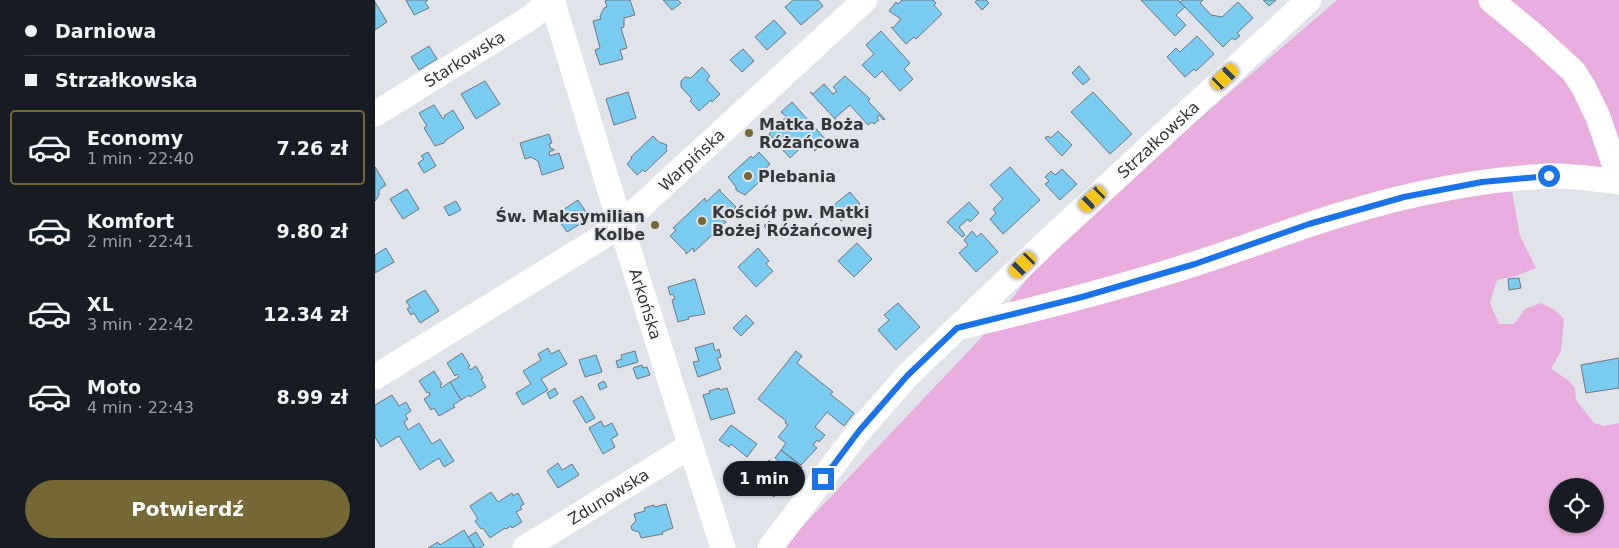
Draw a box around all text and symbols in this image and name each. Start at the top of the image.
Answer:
text: Darniowa [55,20,156,42]
street label: Starkowska [420,27,508,91]
car [1208,61,1241,93]
text: Strzałkowska [55,69,198,91]
street label: Strzałkowska [1113,97,1203,182]
place label: Matka Boża Różańcowa [759,115,864,152]
icon: car [27,125,72,170]
street label: Warpińska [654,125,728,195]
text: Economy [87,127,183,149]
marker: Matka Boża Różańcowa [743,127,755,139]
text: 7.26 zł [276,137,348,159]
text: 1 min · 22:40 [87,149,194,168]
route start [1538,165,1560,187]
place label: Plebania [758,167,836,186]
marker: Plebania [742,170,754,182]
car [1076,183,1109,215]
place label: Kościół pw. Matki Bożej Różańcowej [712,203,873,240]
place label: Św. Maksymilian Kolbe [495,207,645,244]
icon: car [27,208,72,253]
text: Komfort [87,210,174,232]
marker: Kościół pw. Matki Bożej Różańcowej [696,215,708,227]
marker: Św. Maksymilian Kolbe [649,219,661,231]
text: 9.80 zł [276,220,348,242]
text: 2 min · 22:41 [87,232,194,251]
car [1006,249,1039,281]
street label: Arkońska [626,266,666,342]
icon: car [27,291,72,336]
text: XL [87,293,114,315]
text: 12.34 zł [263,303,348,325]
text: 3 min · 22:42 [87,315,194,334]
icon: car [27,374,72,419]
text: Moto [87,376,141,398]
text: 8.99 zł [276,386,348,408]
text: 4 min · 22:43 [87,398,194,417]
callout: 1 min [723,462,805,496]
street label: Zdunowska [564,464,652,529]
route end [812,468,834,490]
text: 1 min [739,469,789,488]
map controls [1549,478,1604,533]
button: locate [1549,478,1604,533]
button: Potwierdź [25,480,350,538]

